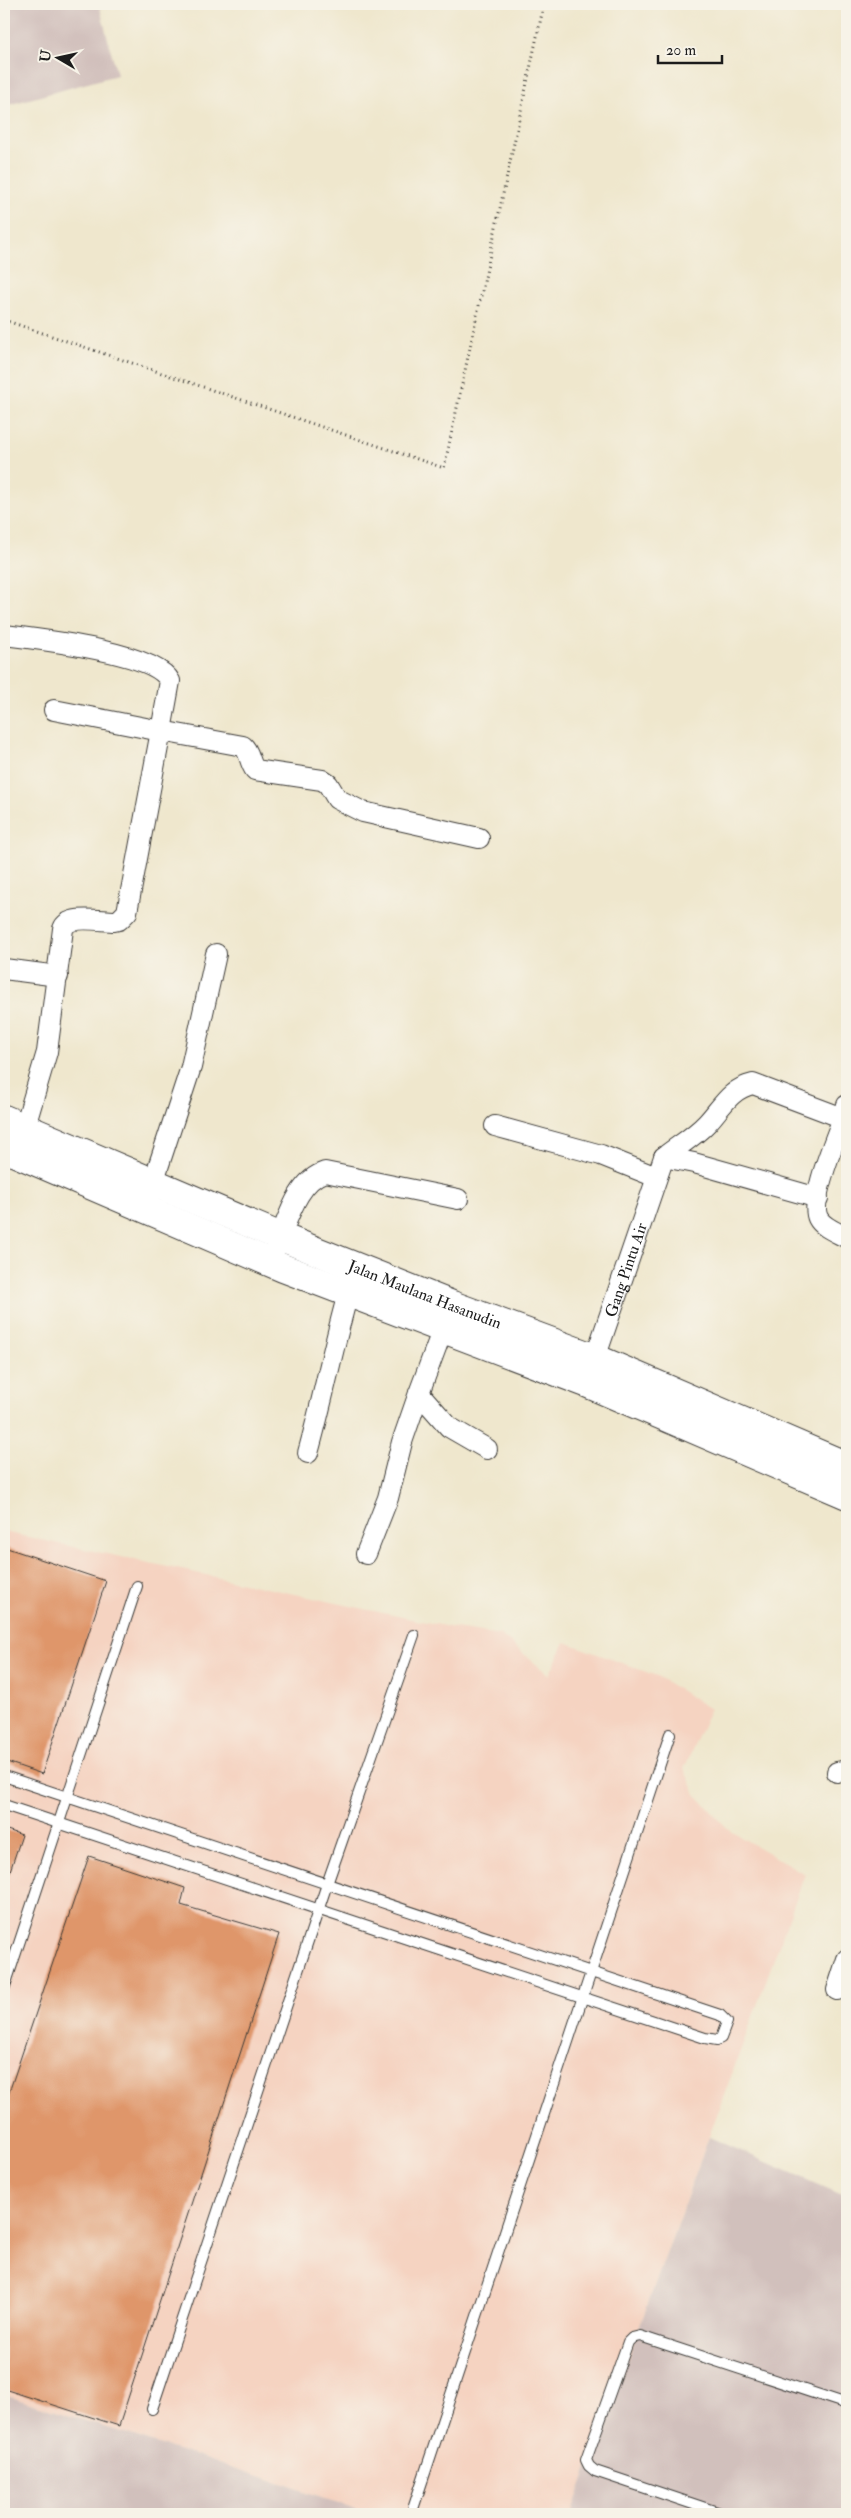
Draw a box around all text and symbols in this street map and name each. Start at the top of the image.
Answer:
north arrow [32,32,82,82]
scale bar [658,32,722,64]
text: 20 m [666,41,696,60]
text: U [36,49,55,63]
street label: Gang Pintu Air [601,1220,652,1320]
street label: Jalan Maulana Hasanudin [344,1255,504,1333]

